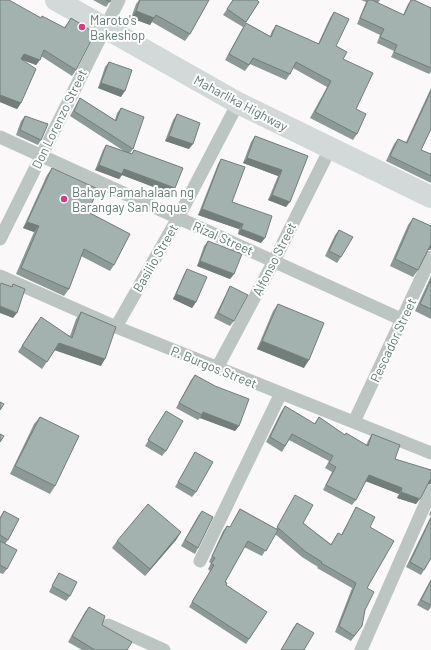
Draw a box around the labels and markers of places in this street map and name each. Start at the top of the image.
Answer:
place label: Maroto's Bakeshop [90,12,145,43]
marker: Maroto's Bakeshop [77,22,87,32]
place label: Bahay Pamahalaan ng Barangay San Roque [72,184,194,215]
marker: Bahay Pamahalaan ng Barangay San Roque [59,194,69,204]

